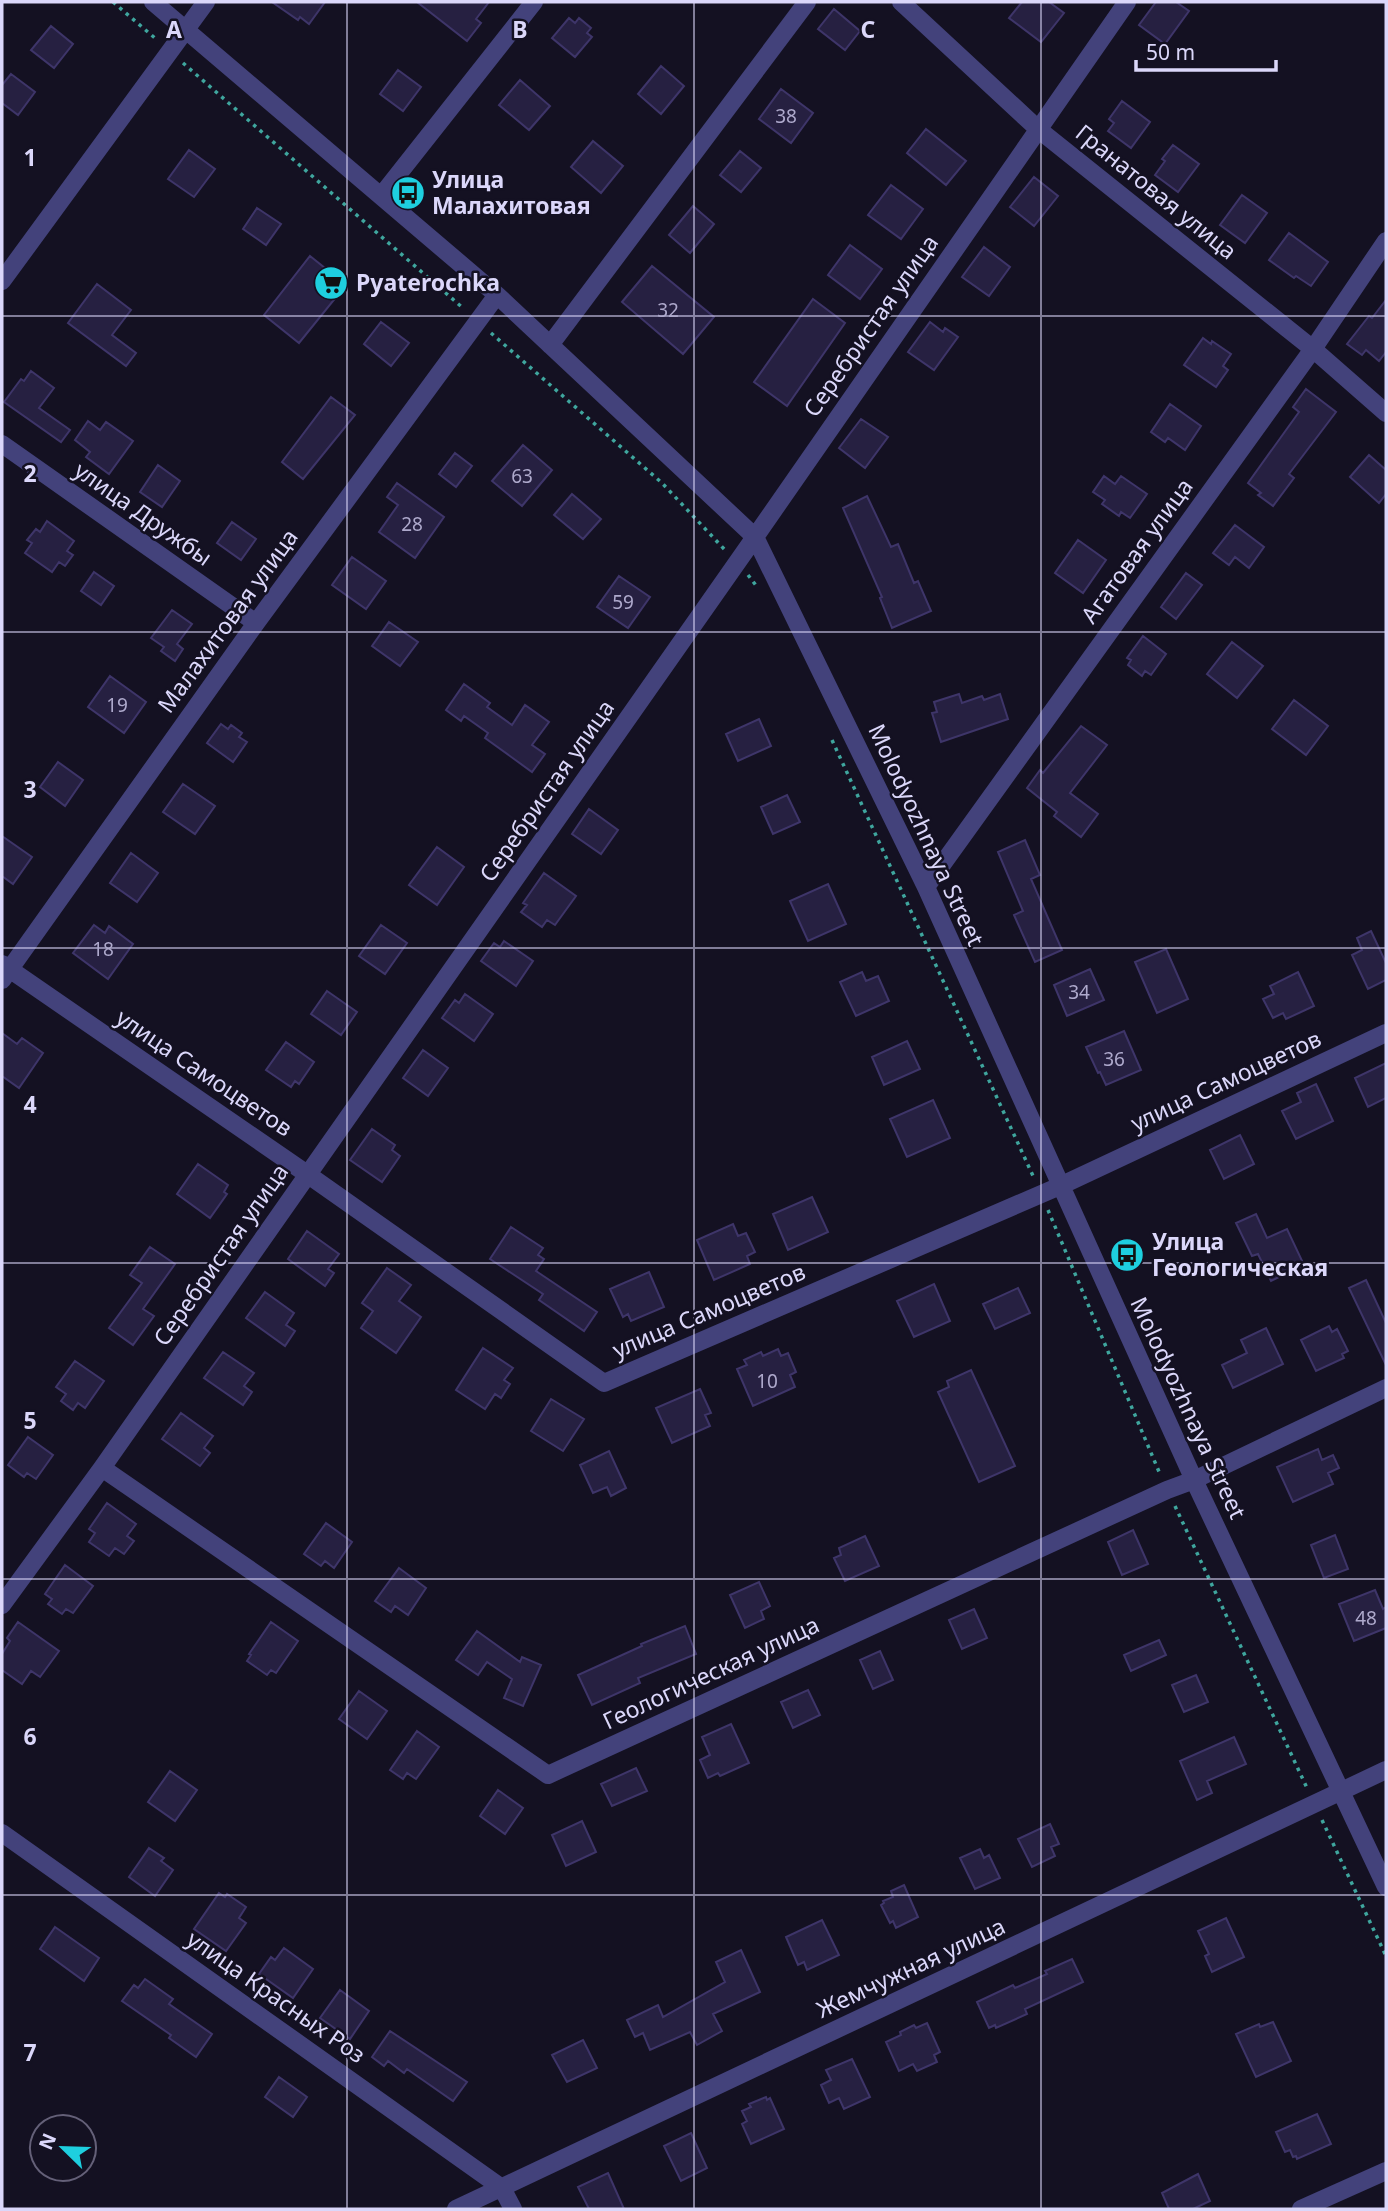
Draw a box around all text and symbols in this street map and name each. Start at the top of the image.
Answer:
text: A [166,13,182,45]
text: B [512,13,528,45]
text: C [861,13,876,45]
scale bar [1136,28,1276,72]
text: 50 m [1146,38,1195,66]
house number: 38 [775,103,797,129]
street label: Гранатовая улица [1069,116,1244,266]
text: 1 [23,141,37,173]
place label: Улица Малахитовая [432,163,591,221]
bus stop icon: Улица Малахитовая [389,174,427,212]
street label: Серебристая улица [795,228,945,423]
supermarket icon: Pyaterochka [312,264,350,302]
place label: Pyaterochka [356,266,500,298]
house number: 32 [657,297,679,323]
street label: улица Дружбы [68,454,219,573]
text: 2 [23,457,37,489]
house number: 63 [511,463,533,489]
street label: Агатовая улица [1073,472,1200,629]
house number: 28 [401,511,423,537]
street label: Малахитовая улица [150,522,305,719]
house number: 59 [612,589,634,615]
house number: 19 [106,692,128,718]
street label: Серебристая улица [471,693,621,888]
street label: Molodyozhnaya Street [861,719,992,951]
text: 3 [23,773,37,805]
house number: 18 [92,936,114,962]
house number: 34 [1068,979,1090,1005]
street label: улица Самоцветов [110,1001,299,1143]
street label: улица Самоцветов [1125,1022,1326,1138]
house number: 36 [1103,1046,1125,1072]
text: 4 [23,1088,37,1120]
street label: Серебристая улица [145,1157,295,1352]
place label: Улица Геологическая [1152,1225,1328,1283]
bus stop icon: Улица Геологическая [1108,1236,1146,1274]
street label: улица Самоцветов [607,1255,810,1365]
street label: Molodyozhnaya Street [1123,1292,1254,1524]
house number: 10 [756,1368,778,1394]
text: 5 [23,1404,37,1436]
house number: 48 [1355,1605,1377,1631]
street label: Геологическая улица [597,1608,824,1736]
text: 6 [23,1720,37,1752]
street label: Жемчужная улица [811,1909,1010,2025]
street label: улица Красных Роз [181,1922,372,2070]
text: 7 [23,2036,37,2068]
north arrow [28,2113,98,2183]
text: N [32,2129,62,2154]

